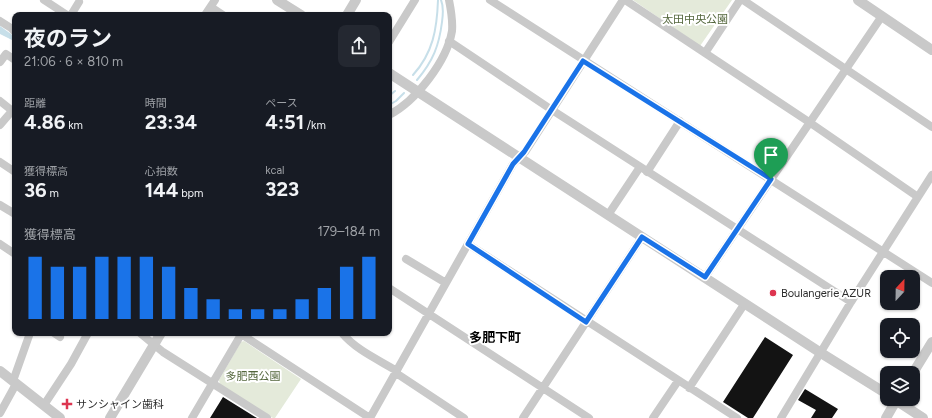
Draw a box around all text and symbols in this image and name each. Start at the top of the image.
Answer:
park label: 太田中央公園 [662,13,728,26]
text: 夜のラン [24,25,112,52]
button: share [338,25,380,67]
text: 21:06 · 6 × 810 m [24,54,123,69]
text: 距離 [24,97,46,110]
text: 時間 [145,97,167,110]
text: ペース [265,97,298,110]
text: 4.86 [24,110,65,134]
text: 23:34 [145,110,197,134]
text: 4:51 [265,110,304,134]
text: km [65,119,83,132]
text: /km [304,119,326,132]
pin [754,138,788,179]
icon: arrive [760,144,782,166]
text: kcal [265,164,285,177]
text: 獲得標高 [24,165,68,178]
text: 心拍数 [145,165,178,178]
text: 323 [265,177,299,201]
text: 36 [24,178,47,202]
text: 144 [145,178,178,202]
text: m [47,187,59,200]
text: bpm [178,187,203,200]
text: 179–184 m [317,224,380,239]
text: 獲得標高 [24,227,76,242]
north arrow [880,270,920,310]
map controls [880,270,920,406]
place label: Boulangerie AZUR [781,287,871,300]
marker: Boulangerie AZUR [768,288,778,298]
button: locate [880,318,920,358]
district label: 多肥下町 [469,330,521,345]
button: layers [880,366,920,406]
park label: 多肥西公園 [226,370,281,383]
marker: サンシャイン歯科 [61,398,73,410]
place label: サンシャイン歯科 [76,398,164,411]

